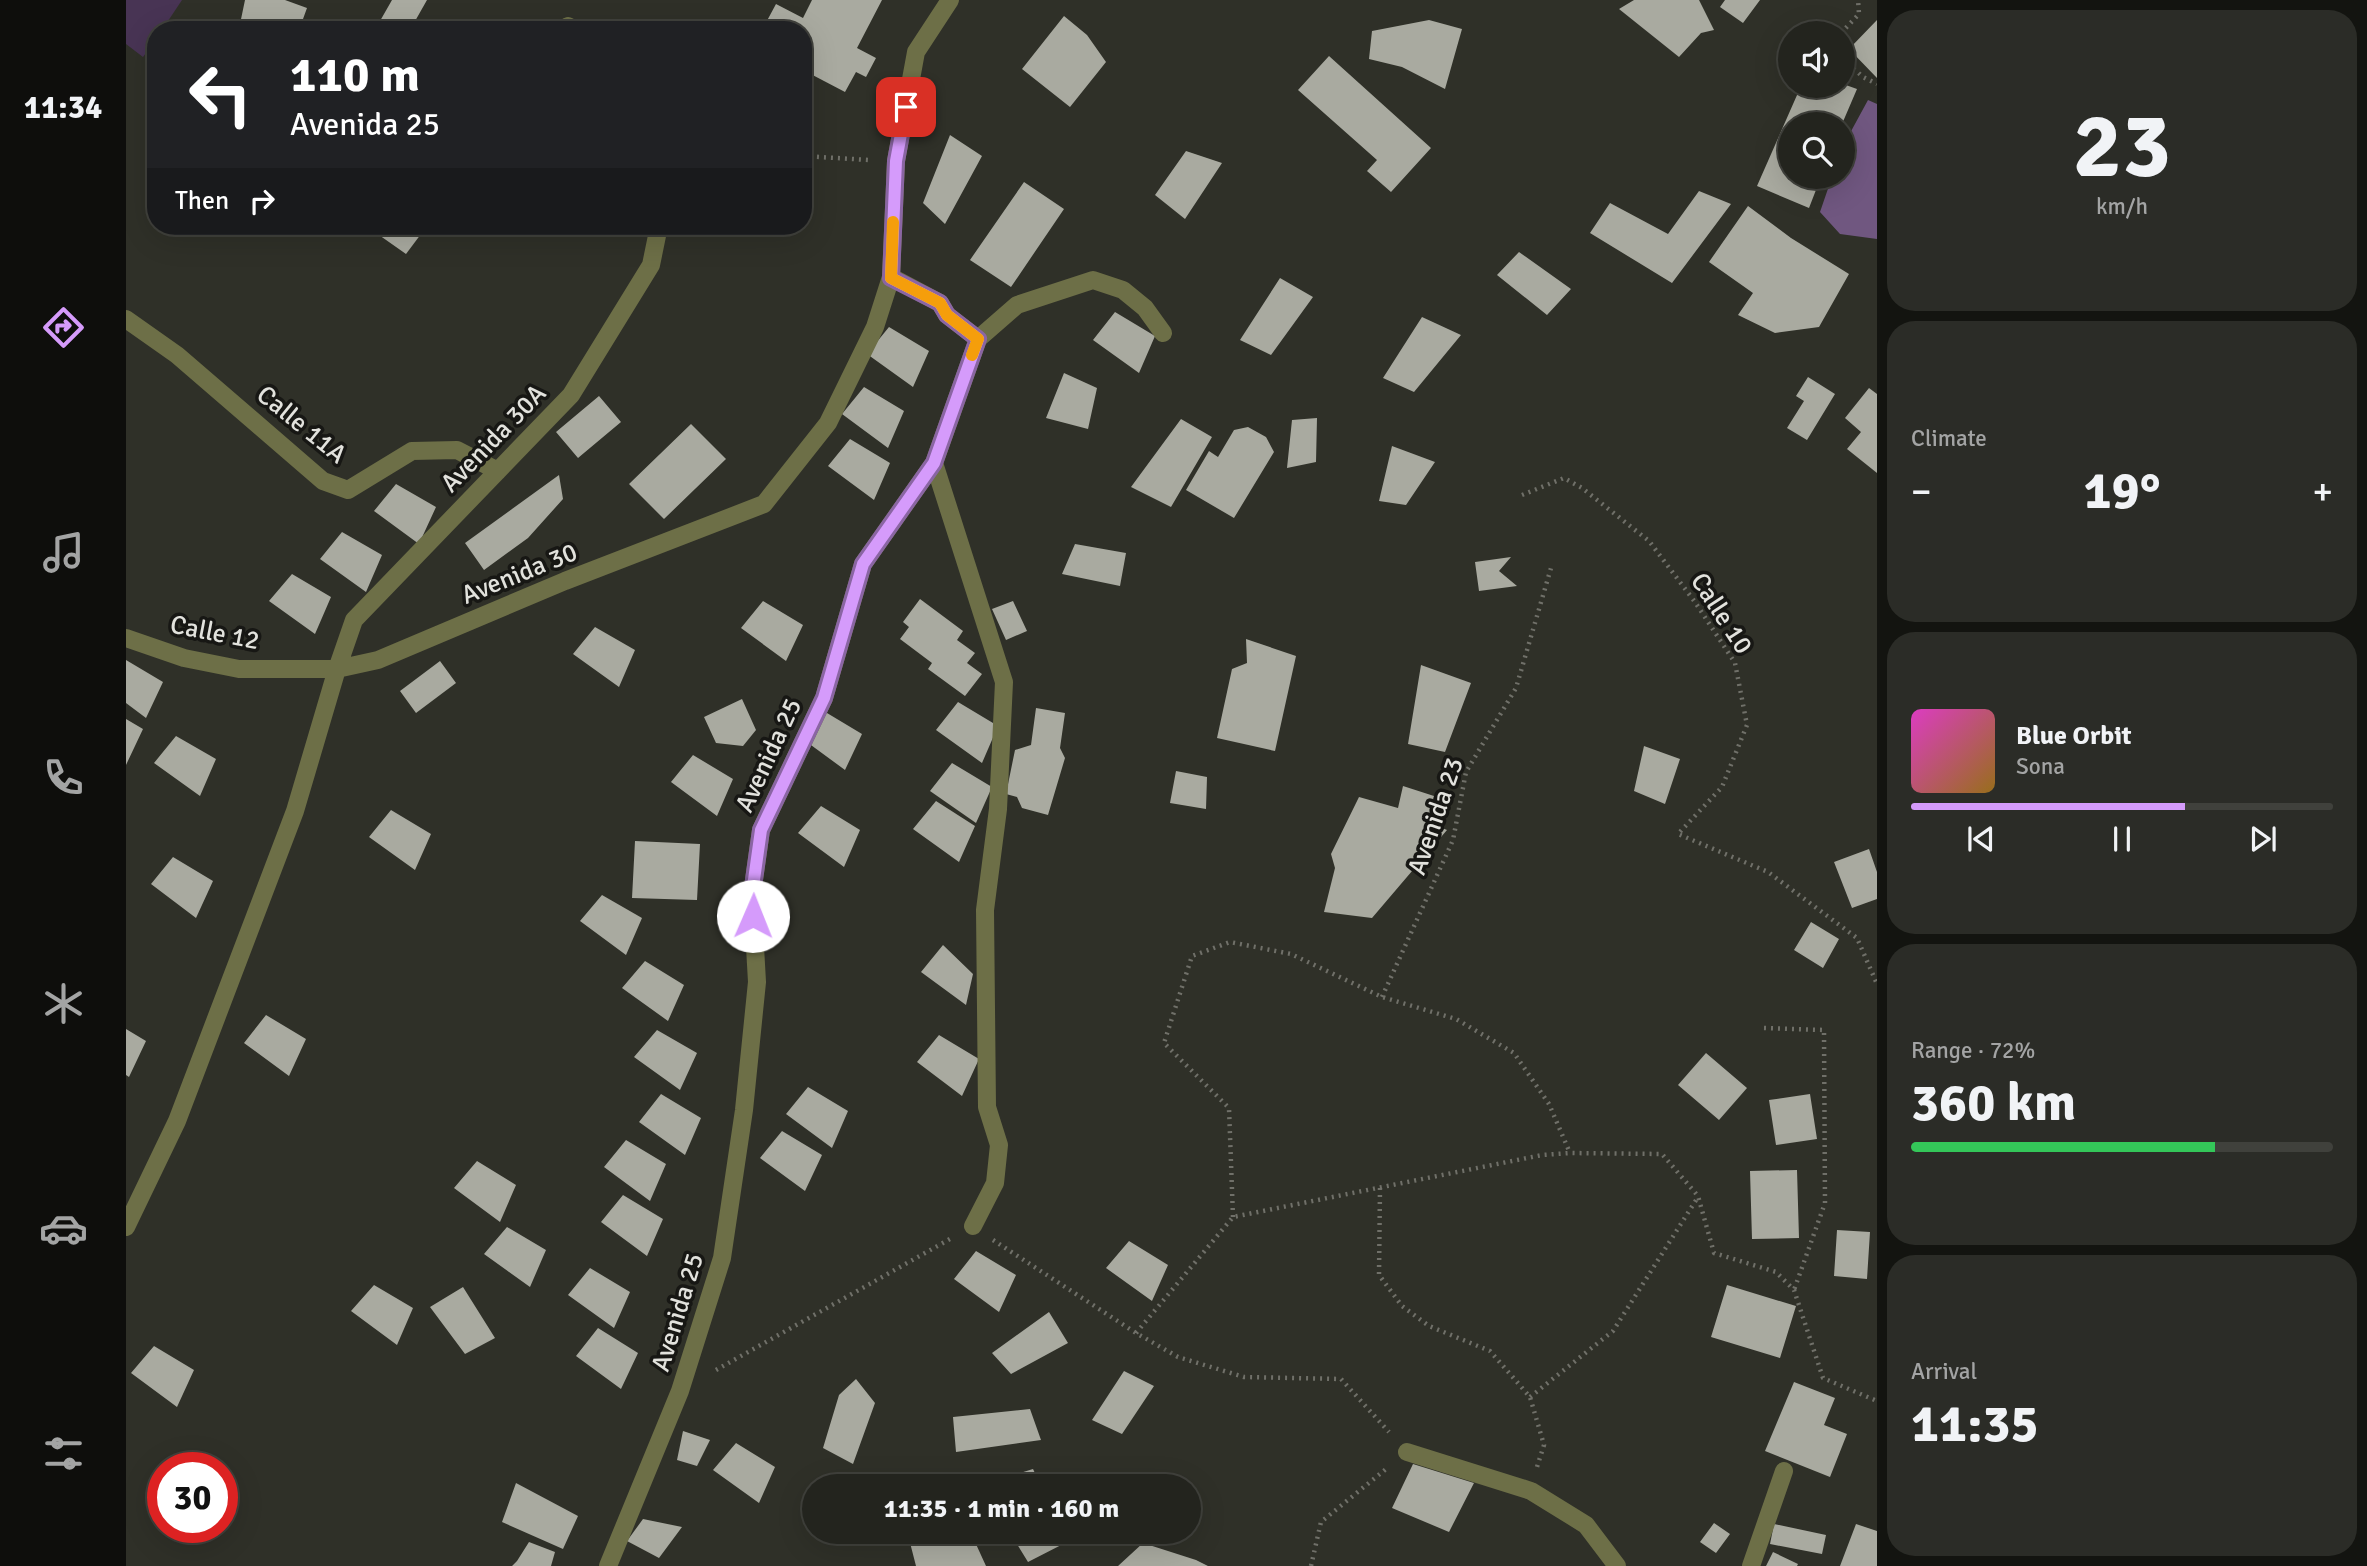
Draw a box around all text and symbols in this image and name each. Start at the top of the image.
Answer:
map controls [1778,21,1855,189]
button: sound [1778,21,1855,98]
text: 110 m [290,45,420,105]
icon: left [175,49,266,140]
pin [876,77,936,137]
text: 11:34 [24,88,102,127]
icon: arrive [887,88,925,126]
text: 23 [2073,90,2171,203]
text: Avenida 25 [290,105,440,144]
button: search [1778,112,1855,189]
icon: right [243,182,281,220]
text: Then [175,185,229,217]
text: km/h [2096,192,2148,221]
icon: directions [39,303,88,352]
street label: Avenida 30A [434,378,553,499]
street label: Calle 11A [250,379,353,471]
text: Climate [1911,424,1987,453]
text: 19° [2084,459,2160,523]
text: − [1911,468,1932,515]
text: + [2312,468,2333,515]
icon: music [39,528,88,577]
street label: Avenida 30 [457,536,582,612]
street label: Calle 10 [1683,567,1759,660]
street label: Calle 12 [167,609,262,657]
street label: Avenida 25 [729,693,809,817]
text: Blue Orbit [2016,720,2132,752]
text: Sona [2016,752,2065,781]
icon: phone [39,753,88,802]
street label: Avenida 23 [1401,753,1471,879]
icon: previous [1962,820,2000,858]
icon: pause [2103,820,2141,858]
icon: next [2244,820,2282,858]
position arrow [716,879,790,953]
icon: climate [39,979,88,1028]
text: Range · 72% [1911,1036,2035,1065]
text: 360 km [1911,1071,2076,1135]
icon: car [39,1204,88,1253]
street label: Avenida 25 [645,1249,711,1375]
text: Arrival [1911,1357,1977,1386]
text: 11:35 [1911,1392,2039,1456]
icon: filters [39,1429,88,1478]
speed limit sign: 30 [147,1452,238,1543]
text: 11:35 · 1 min · 160 m [884,1493,1119,1525]

